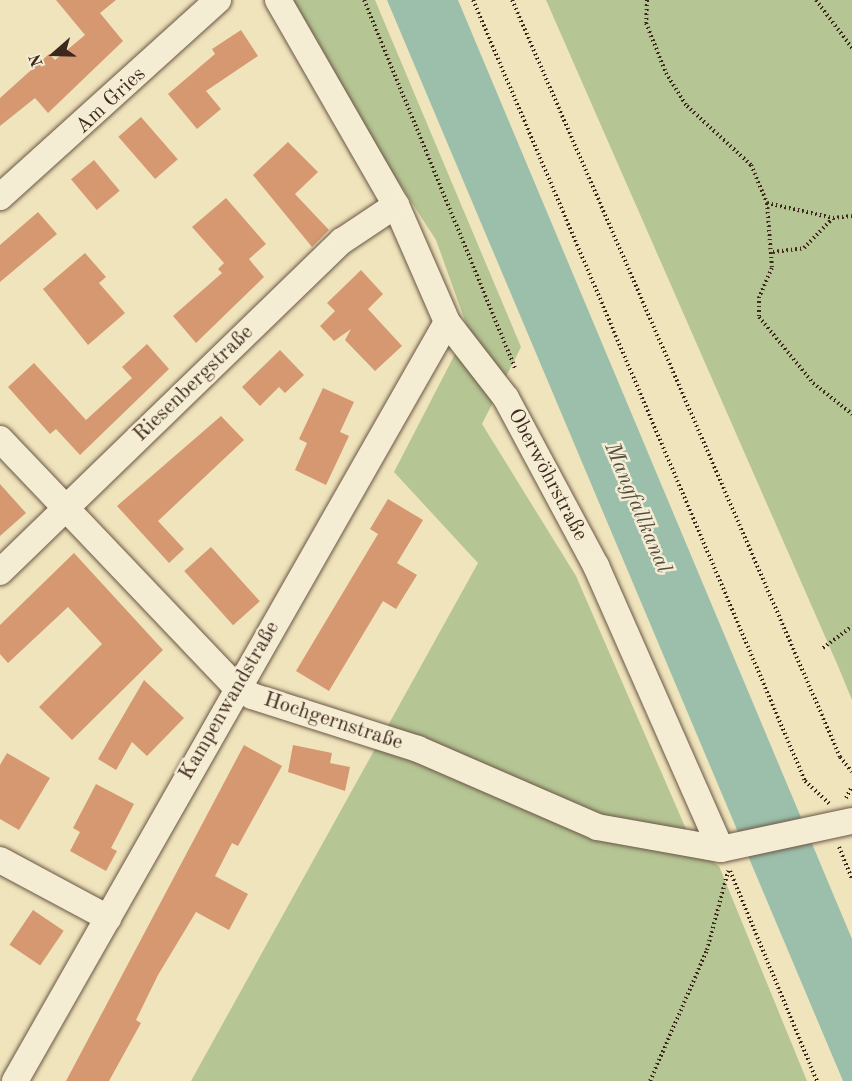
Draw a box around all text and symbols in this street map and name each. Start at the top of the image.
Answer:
north arrow [24,24,84,84]
text: N [27,52,47,69]
street label: Am Gries [71,62,151,140]
street label: Riesenbergstraße [129,320,259,448]
street label: Oberwöhrstraße [502,405,592,545]
water label: Mangfallkanal [598,439,676,577]
street label: Kampenwandstraße [174,617,286,785]
street label: Hochgernstraße [260,688,406,756]

